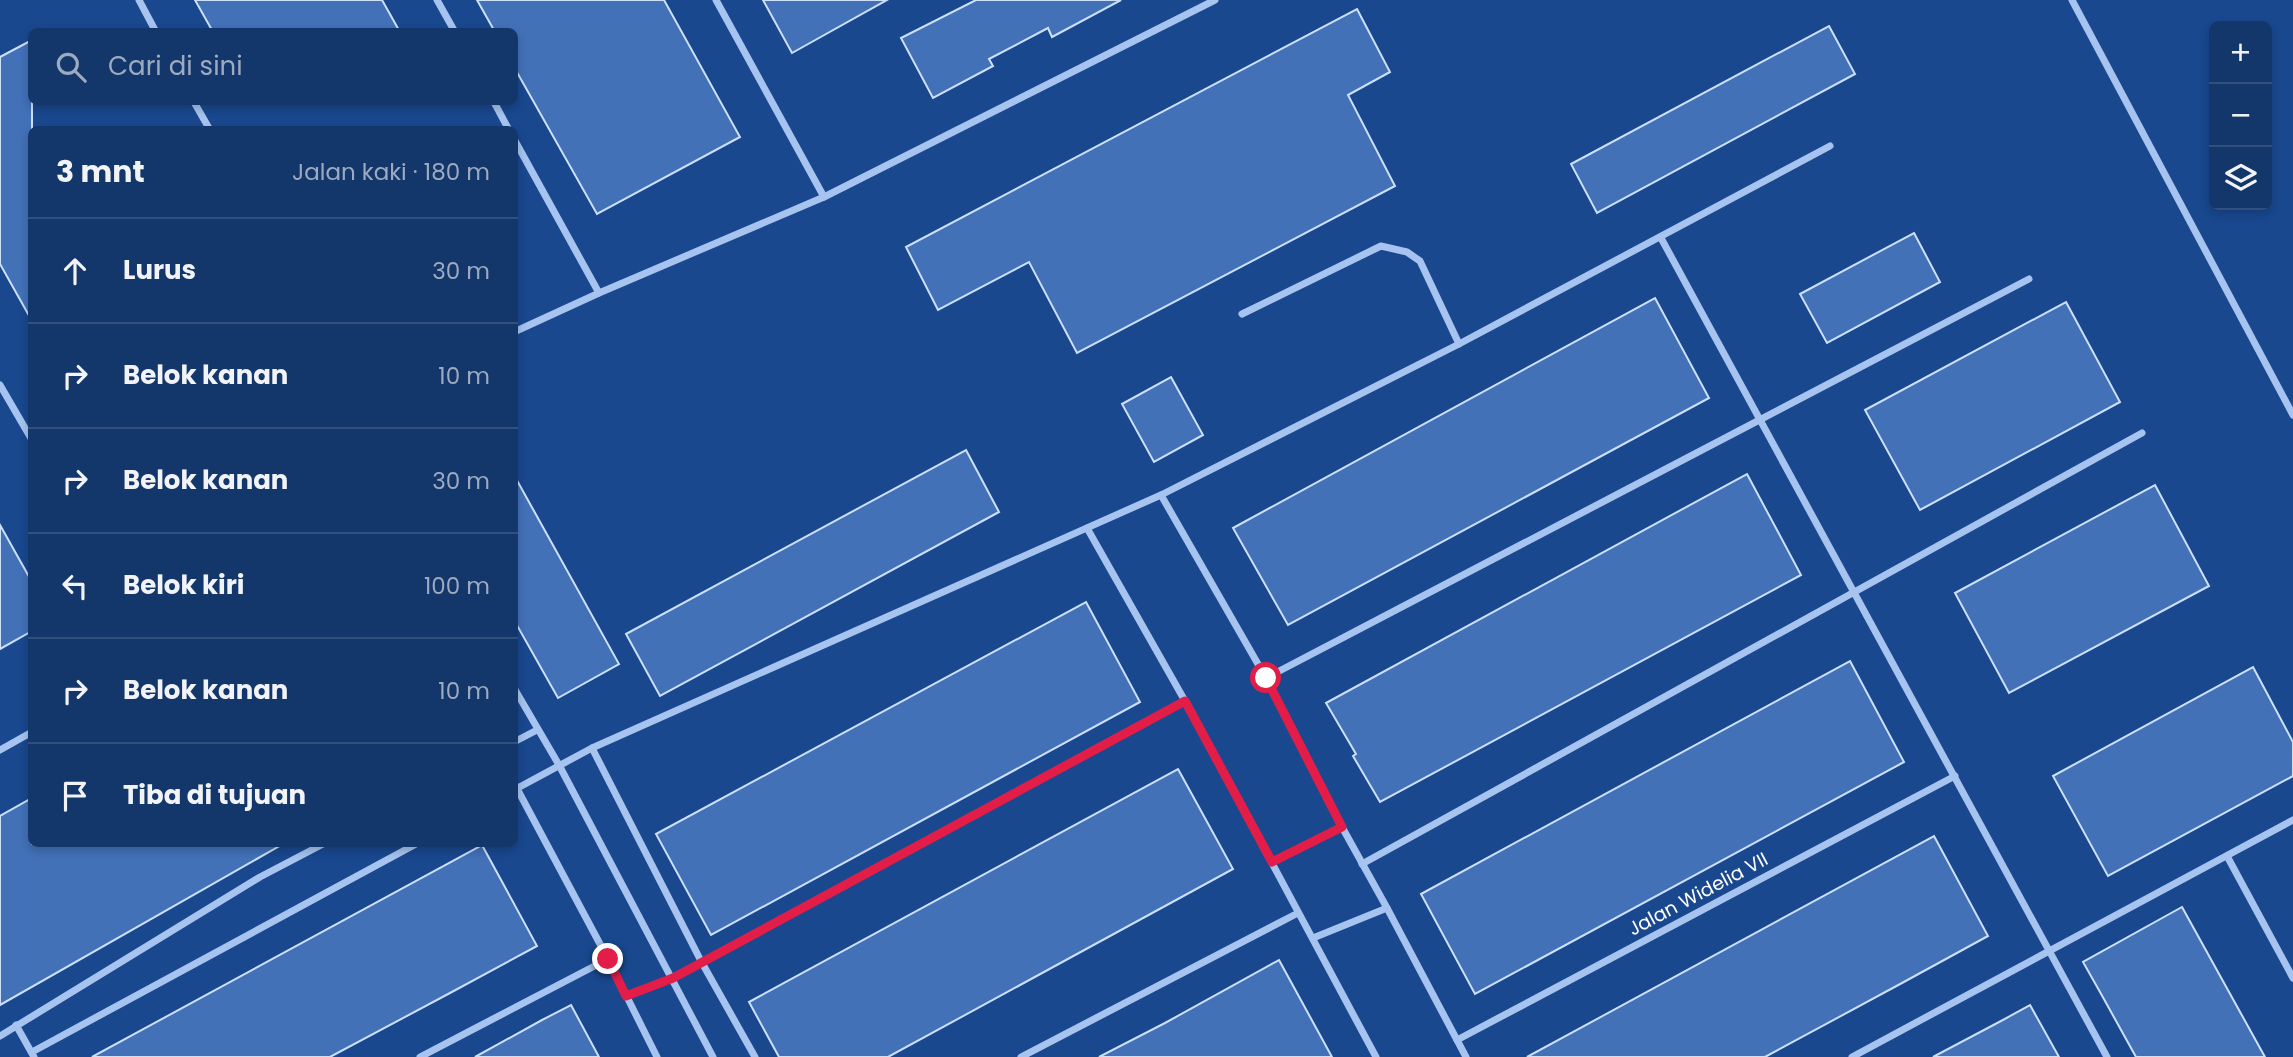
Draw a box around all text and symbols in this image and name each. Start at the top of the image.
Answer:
map controls [2209,21,2272,210]
button: + [2209,21,2272,84]
search box [28,28,518,105]
icon: search [52,48,90,86]
text: Cari di sini [108,48,243,84]
button: − [2209,84,2272,147]
button: layers [2209,147,2272,210]
text: 3 mnt [56,150,145,193]
text: Jalan kaki · 180 m [292,156,490,188]
icon: ahead [56,252,94,290]
text: Lurus [123,252,196,288]
text: 30 m [432,255,490,287]
icon: right [56,357,94,395]
text: Belok kanan [123,357,288,393]
text: 10 m [438,360,490,392]
icon: right [56,462,94,500]
text: Belok kanan [123,462,288,498]
text: 30 m [432,465,490,497]
icon: left [56,567,94,605]
text: Belok kiri [123,567,245,603]
text: 100 m [424,570,490,602]
route start [1250,662,1281,693]
icon: right [56,672,94,710]
text: Belok kanan [123,672,288,708]
text: 10 m [438,675,490,707]
icon: arrive [56,777,94,815]
text: Tiba di tujuan [123,777,306,813]
street label: Jalan Widelia VII [1623,846,1773,942]
route end [592,943,623,974]

